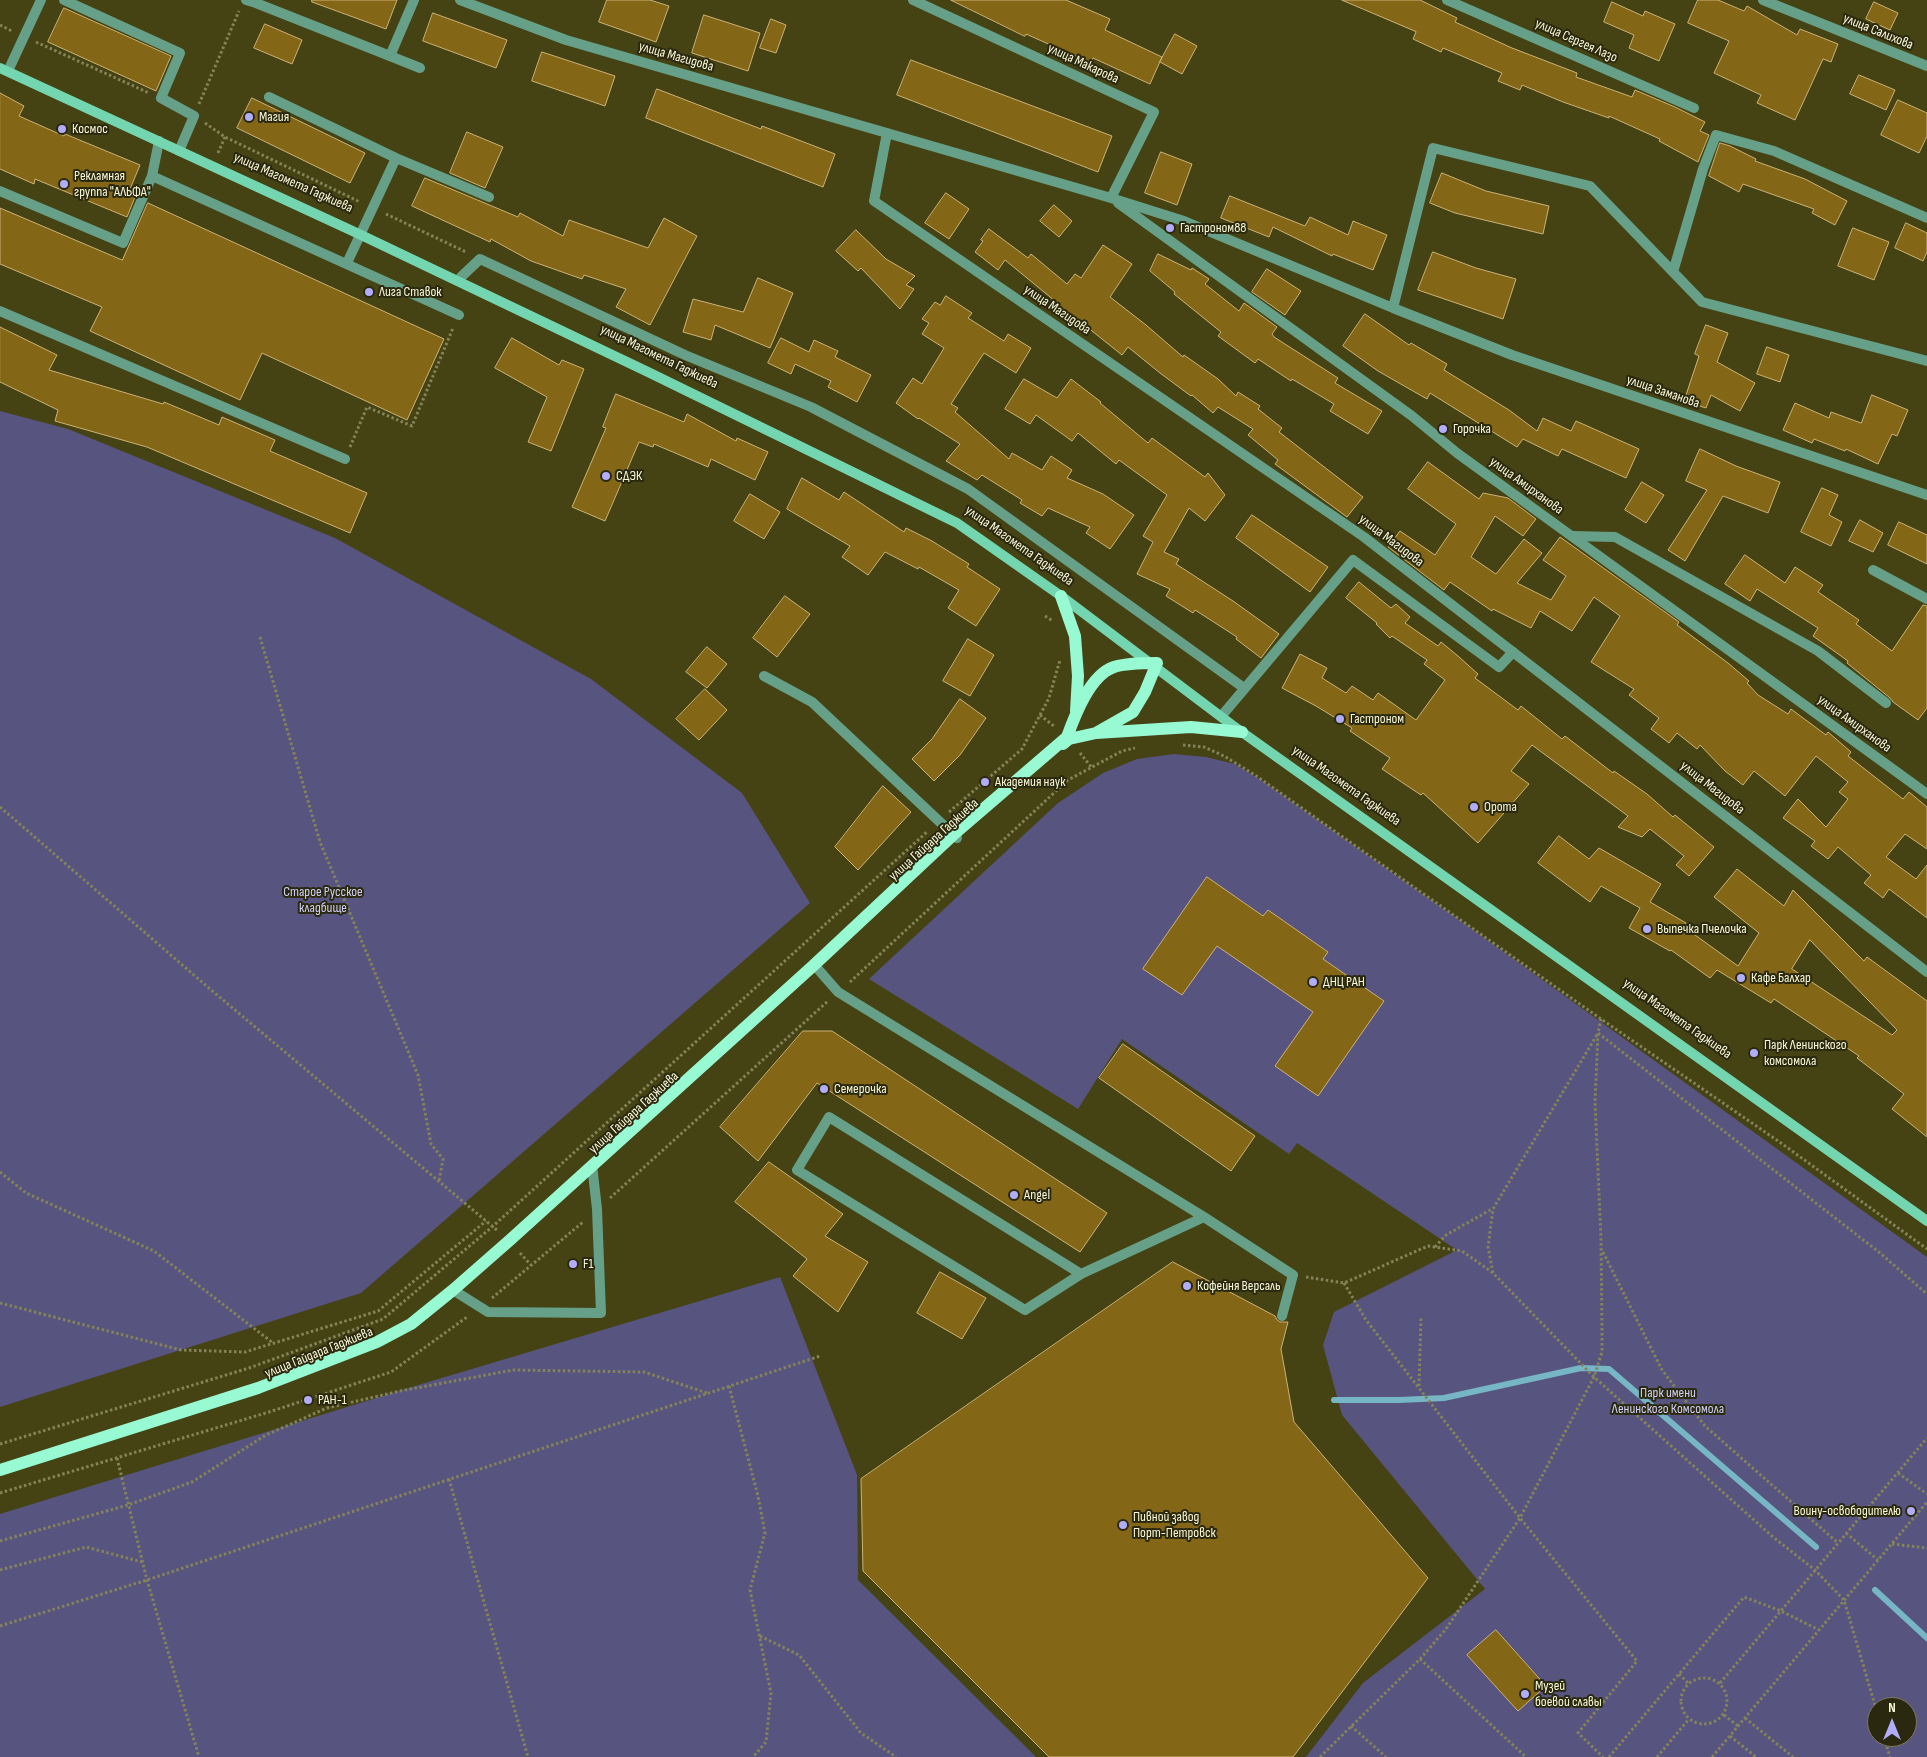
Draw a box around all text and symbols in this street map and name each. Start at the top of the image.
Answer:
street label: улица Салихова [1840,10,1916,54]
street label: улица Сергея Лазо [1532,15,1620,67]
street label: улица Магидова [637,38,715,76]
street label: улица Макарова [1045,40,1121,88]
place label: Магия [259,109,289,125]
marker: Магия [243,111,255,123]
place label: Космос [72,121,108,137]
marker: Космос [56,123,68,135]
street label: улица Магомета Гаджиева [231,149,355,217]
place label: Рекламная группа "АЛЬФА" [74,168,151,200]
marker: Рекламная группа "АЛЬФА" [58,178,70,190]
place label: Гастроном88 [1180,220,1246,236]
marker: Гастроном88 [1164,222,1176,234]
street label: улица Магидова [1020,281,1094,339]
place label: Лига Ставок [379,284,442,300]
marker: Лига Ставок [363,286,375,298]
street label: улица Магомета Гаджиева [597,321,721,393]
street label: улица Заманова [1624,372,1702,412]
place label: Горочка [1453,421,1491,437]
marker: Горочка [1437,423,1449,435]
street label: улица Амирханова [1486,454,1566,518]
place label: СДЭК [616,468,642,484]
marker: СДЭК [600,470,612,482]
street label: улица Магомета Гаджиева [961,502,1077,590]
street label: улица Магидова [1355,511,1427,571]
street label: улица Амирханова [1814,692,1894,756]
place label: Гастроном [1350,711,1404,727]
marker: Гастроном [1334,713,1346,725]
street label: улица Магомета Гаджиева [1288,742,1404,830]
street label: улица Магидова [1676,758,1748,818]
place label: Академия наук [995,774,1066,790]
marker: Академия наук [979,776,991,788]
street label: улица Гайдара Гаджиева [886,795,982,885]
place label: Орота [1484,799,1517,815]
marker: Орота [1468,801,1480,813]
park label: Старое Русское кладбище [283,884,363,916]
place label: Выпечка Пчелочка [1657,921,1747,937]
marker: Выпечка Пчелочка [1641,923,1653,935]
place label: Кафе Балхар [1751,970,1811,986]
marker: Кафе Балхар [1735,972,1747,984]
place label: ДНЦ РАН [1323,974,1365,990]
street label: улица Магомета Гаджиева [1619,975,1735,1063]
marker: ДНЦ РАН [1307,976,1319,988]
place label: Парк Ленинского комсомола [1764,1037,1847,1070]
marker: Парк Ленинского комсомола [1748,1047,1760,1059]
street label: улица Гайдара Гаджиева [586,1068,682,1158]
place label: Семерочка [834,1081,887,1097]
marker: Семерочка [818,1083,830,1095]
place label: Angel [1024,1187,1050,1203]
marker: Angel [1008,1189,1020,1201]
place label: F1 [583,1256,593,1272]
marker: F1 [567,1258,579,1270]
place label: Кофейня Версаль [1197,1278,1280,1294]
marker: Кофейня Версаль [1181,1280,1193,1292]
street label: улица Гайдара Гаджиева [262,1324,376,1382]
park label: Парк имени Ленинского Комсомола [1612,1385,1724,1418]
place label: РАН-1 [318,1392,347,1408]
marker: РАН-1 [302,1394,314,1406]
place label: Воину-освободителю [1793,1503,1901,1519]
marker: Воину-освободителю [1905,1505,1917,1517]
place label: Пивной завод Порт-Петровск [1133,1509,1216,1541]
marker: Пивной завод Порт-Петровск [1117,1519,1129,1531]
place label: Музей боевой славы [1535,1678,1602,1710]
marker: Музей боевой славы [1519,1688,1531,1700]
north arrow [1867,1697,1917,1747]
text: N [1888,1699,1896,1716]

